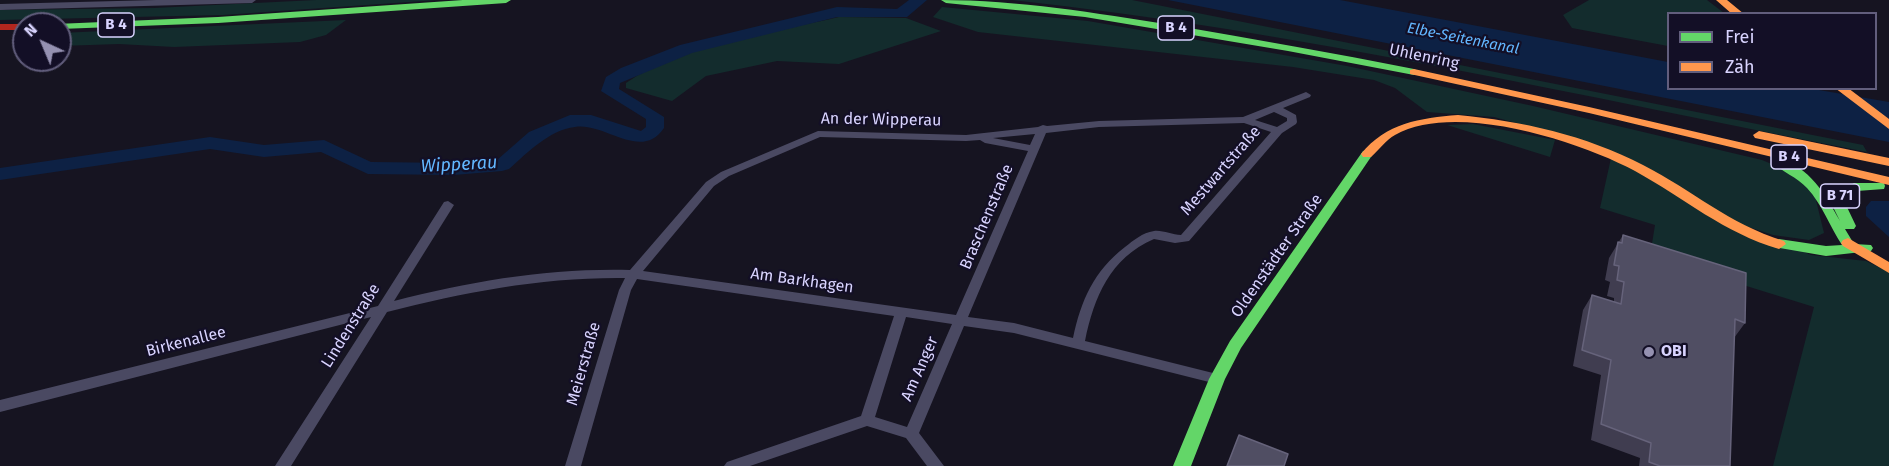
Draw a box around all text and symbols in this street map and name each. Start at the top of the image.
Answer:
north arrow [12,12,72,72]
legend [1667,12,1877,90]
road number: B 4 [98,13,134,37]
road number: B 4 [1158,16,1194,40]
water label: Elbe-Seitenkanal [1406,19,1520,59]
text: N [20,20,41,41]
text: Frei [1725,26,1755,48]
street label: Uhlenring [1387,40,1461,74]
text: Zäh [1725,56,1754,78]
street label: An der Wipperau [821,109,941,131]
street label: Mestwartstraße [1177,122,1265,220]
road number: B 4 [1771,145,1807,169]
water label: Wipperau [420,152,498,178]
street label: Braschenstraße [956,162,1018,272]
road number: B 71 [1820,184,1860,208]
street label: Oldenstädter Straße [1227,191,1327,321]
street label: Am Barkhagen [749,264,855,298]
street label: Lindenstraße [318,281,384,371]
street label: Meierstraße [563,320,605,408]
street label: Birkenallee [144,323,228,361]
street label: Am Anger [897,334,943,404]
place label: OBI [1661,342,1687,362]
marker: OBI [1642,345,1656,359]

